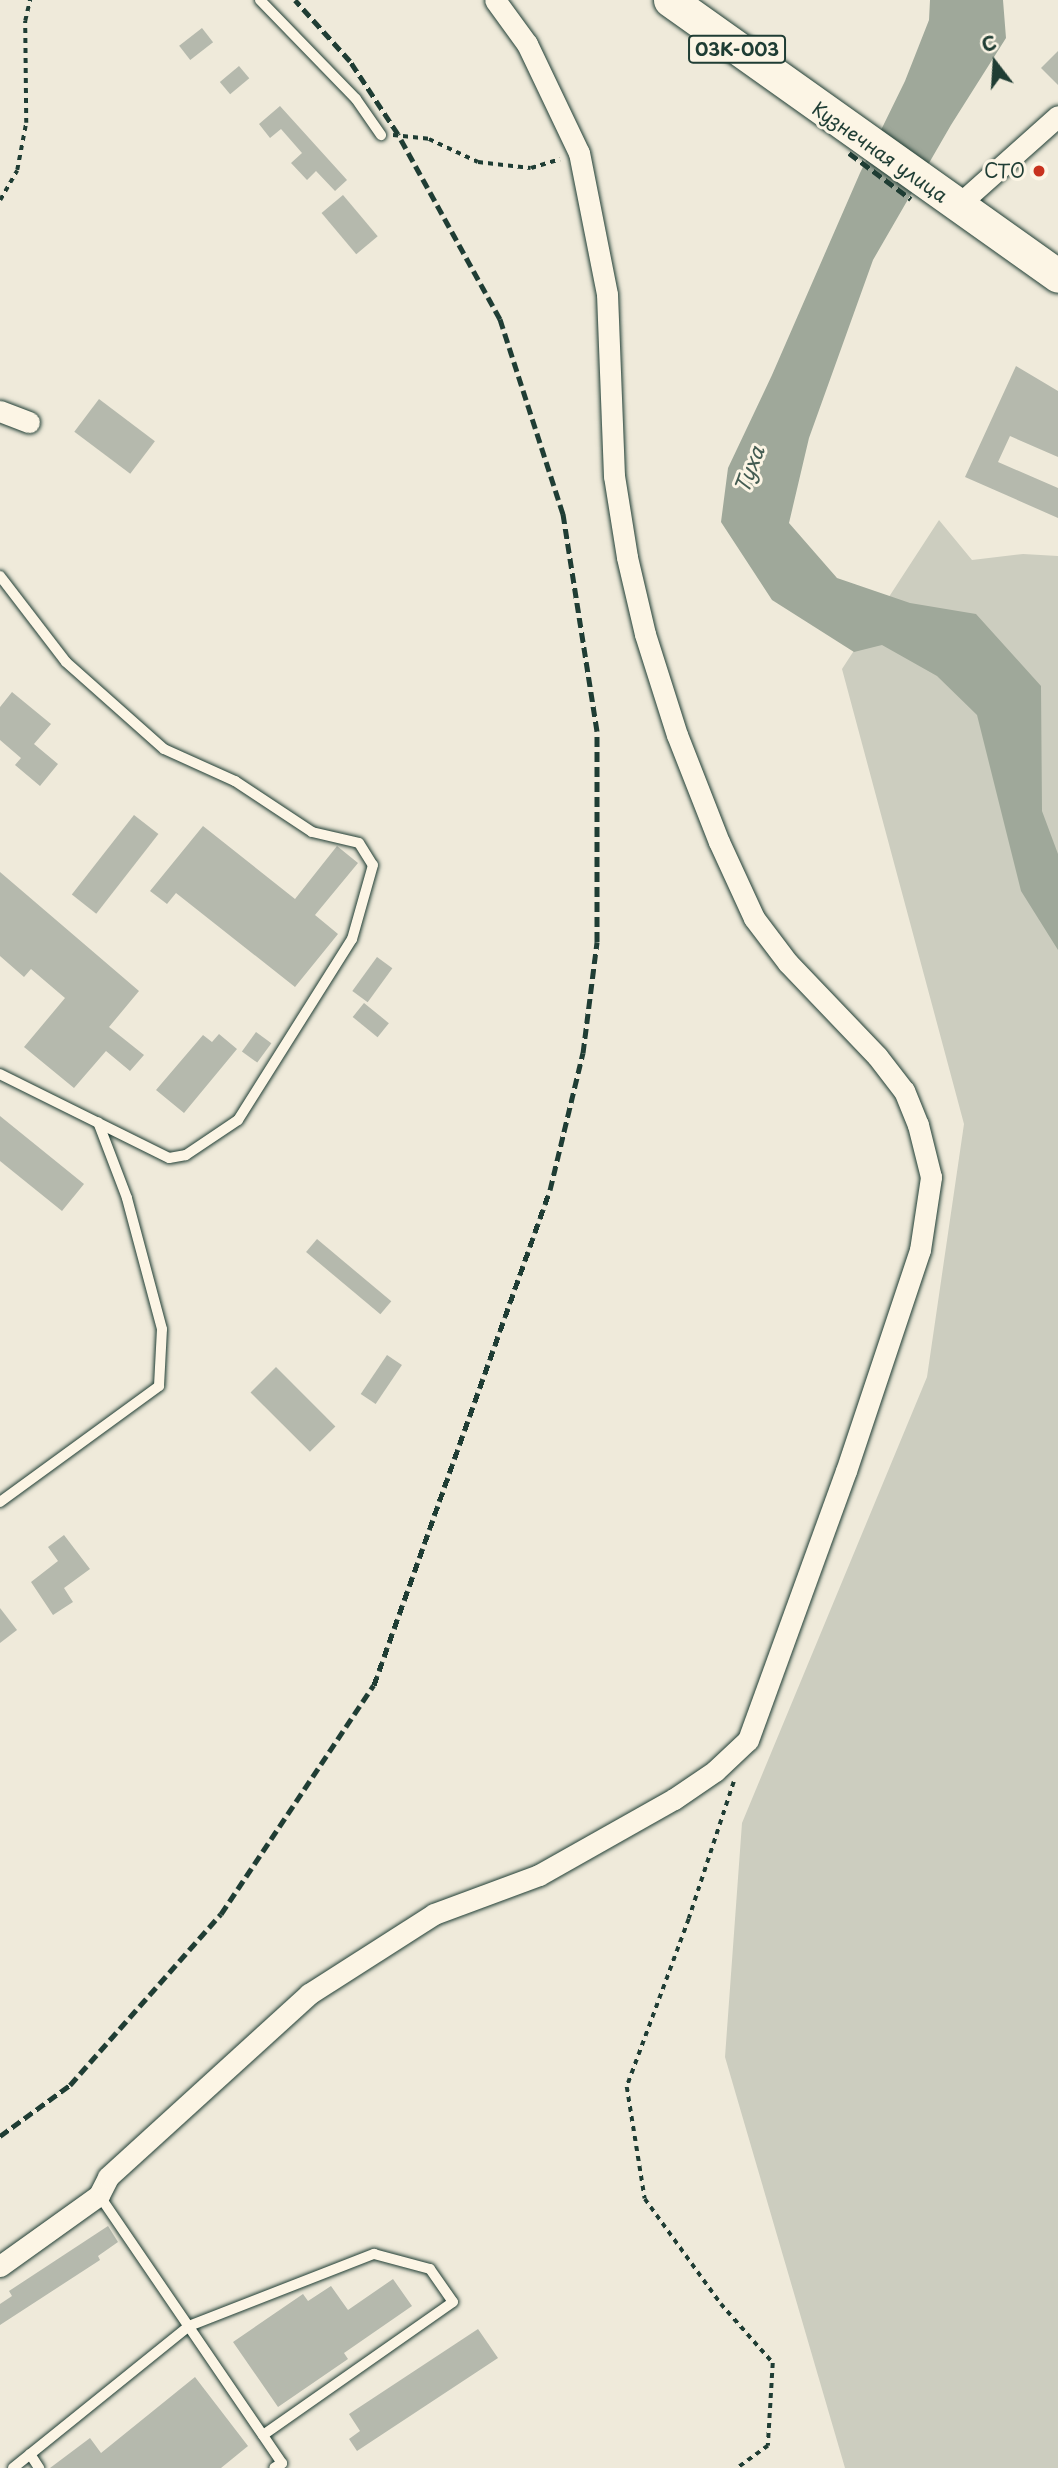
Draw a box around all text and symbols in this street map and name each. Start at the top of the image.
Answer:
text: С [978,27,1000,58]
north arrow [960,28,1030,98]
road number: 03К-003 [688,34,786,64]
street label: Кузнечная улица [808,96,952,208]
place label: СТО [984,160,1025,182]
marker: СТО [1031,163,1047,179]
water label: Туха [728,442,768,496]

